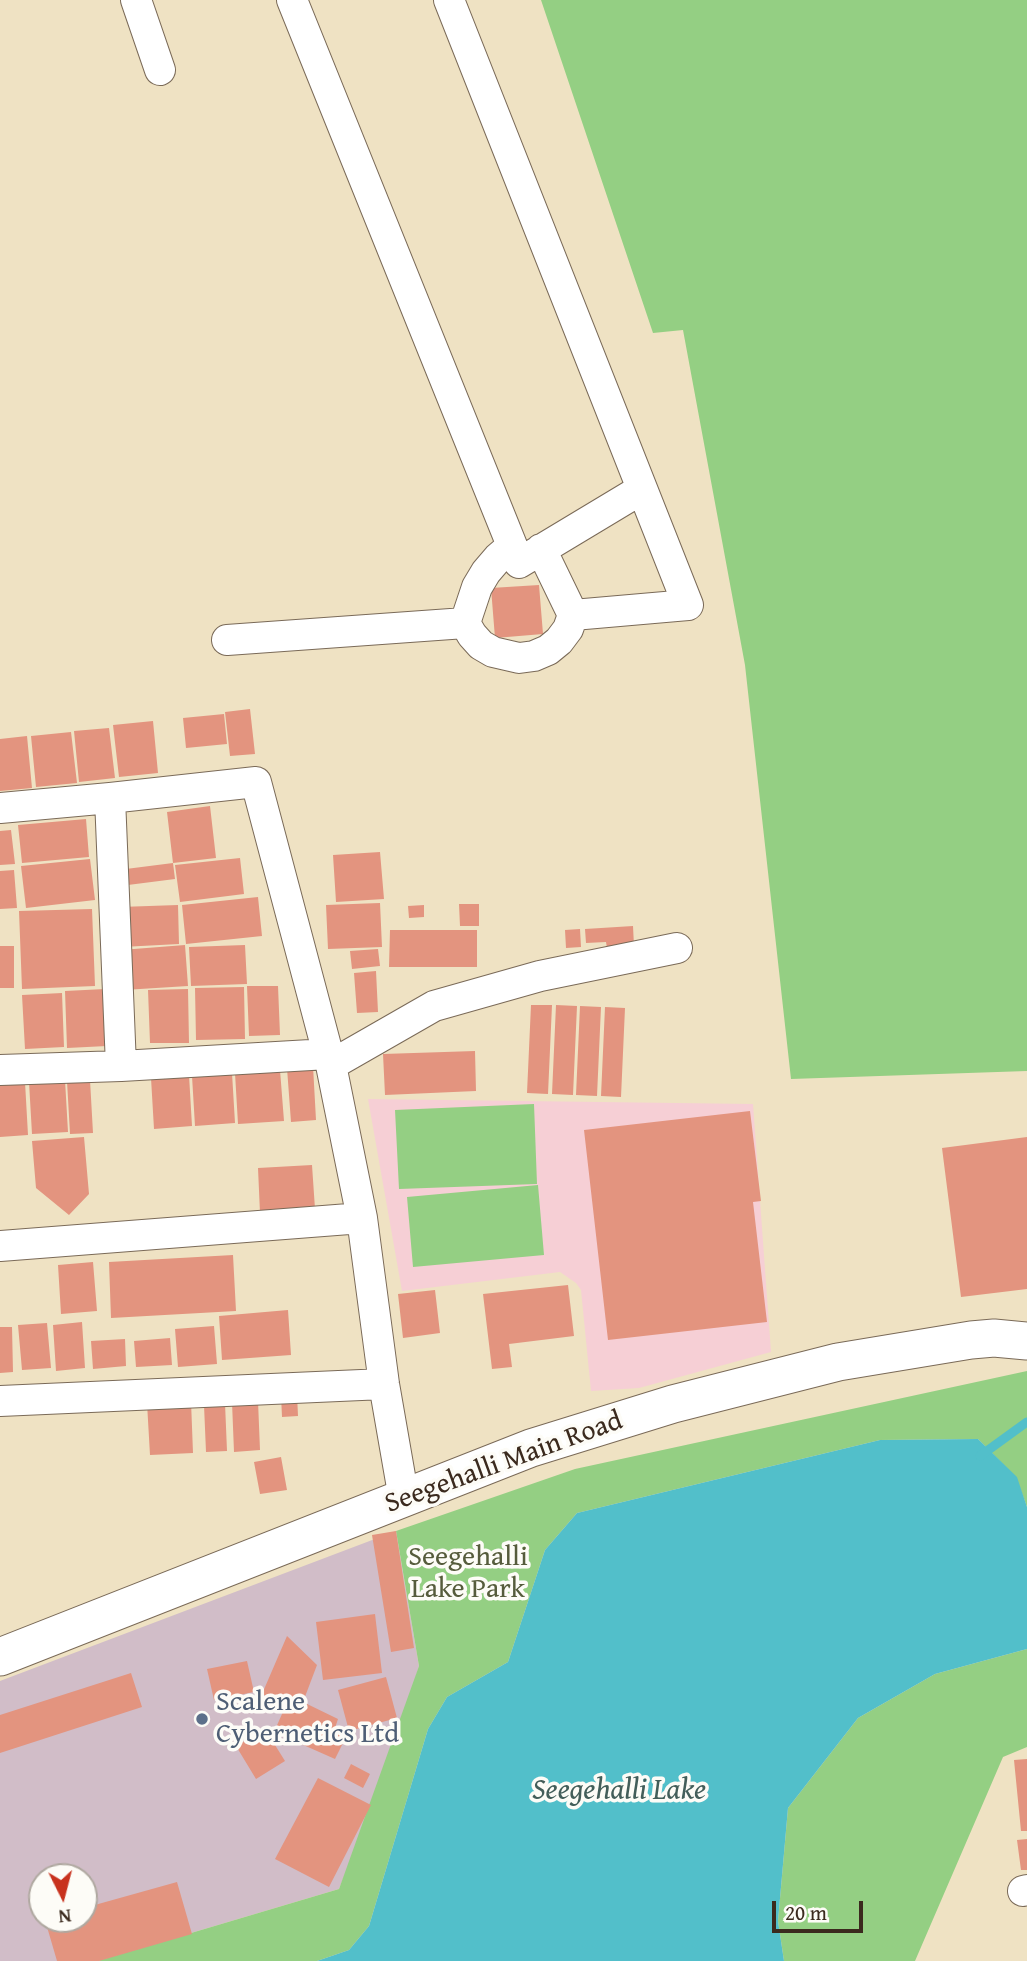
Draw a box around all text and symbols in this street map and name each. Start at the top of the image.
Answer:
street label: Seegehalli Main Road [381,1404,627,1522]
park label: Seegehalli Lake Park [408,1541,528,1607]
place label: Scalene Cybernetics Ltd [216,1686,399,1752]
marker: Scalene Cybernetics Ltd [194,1711,210,1727]
water label: Seegehalli Lake [532,1773,706,1809]
north arrow [28,1863,98,1933]
scale bar [775,1888,866,1932]
text: 20 m [785,1897,827,1928]
text: N [57,1902,73,1931]

